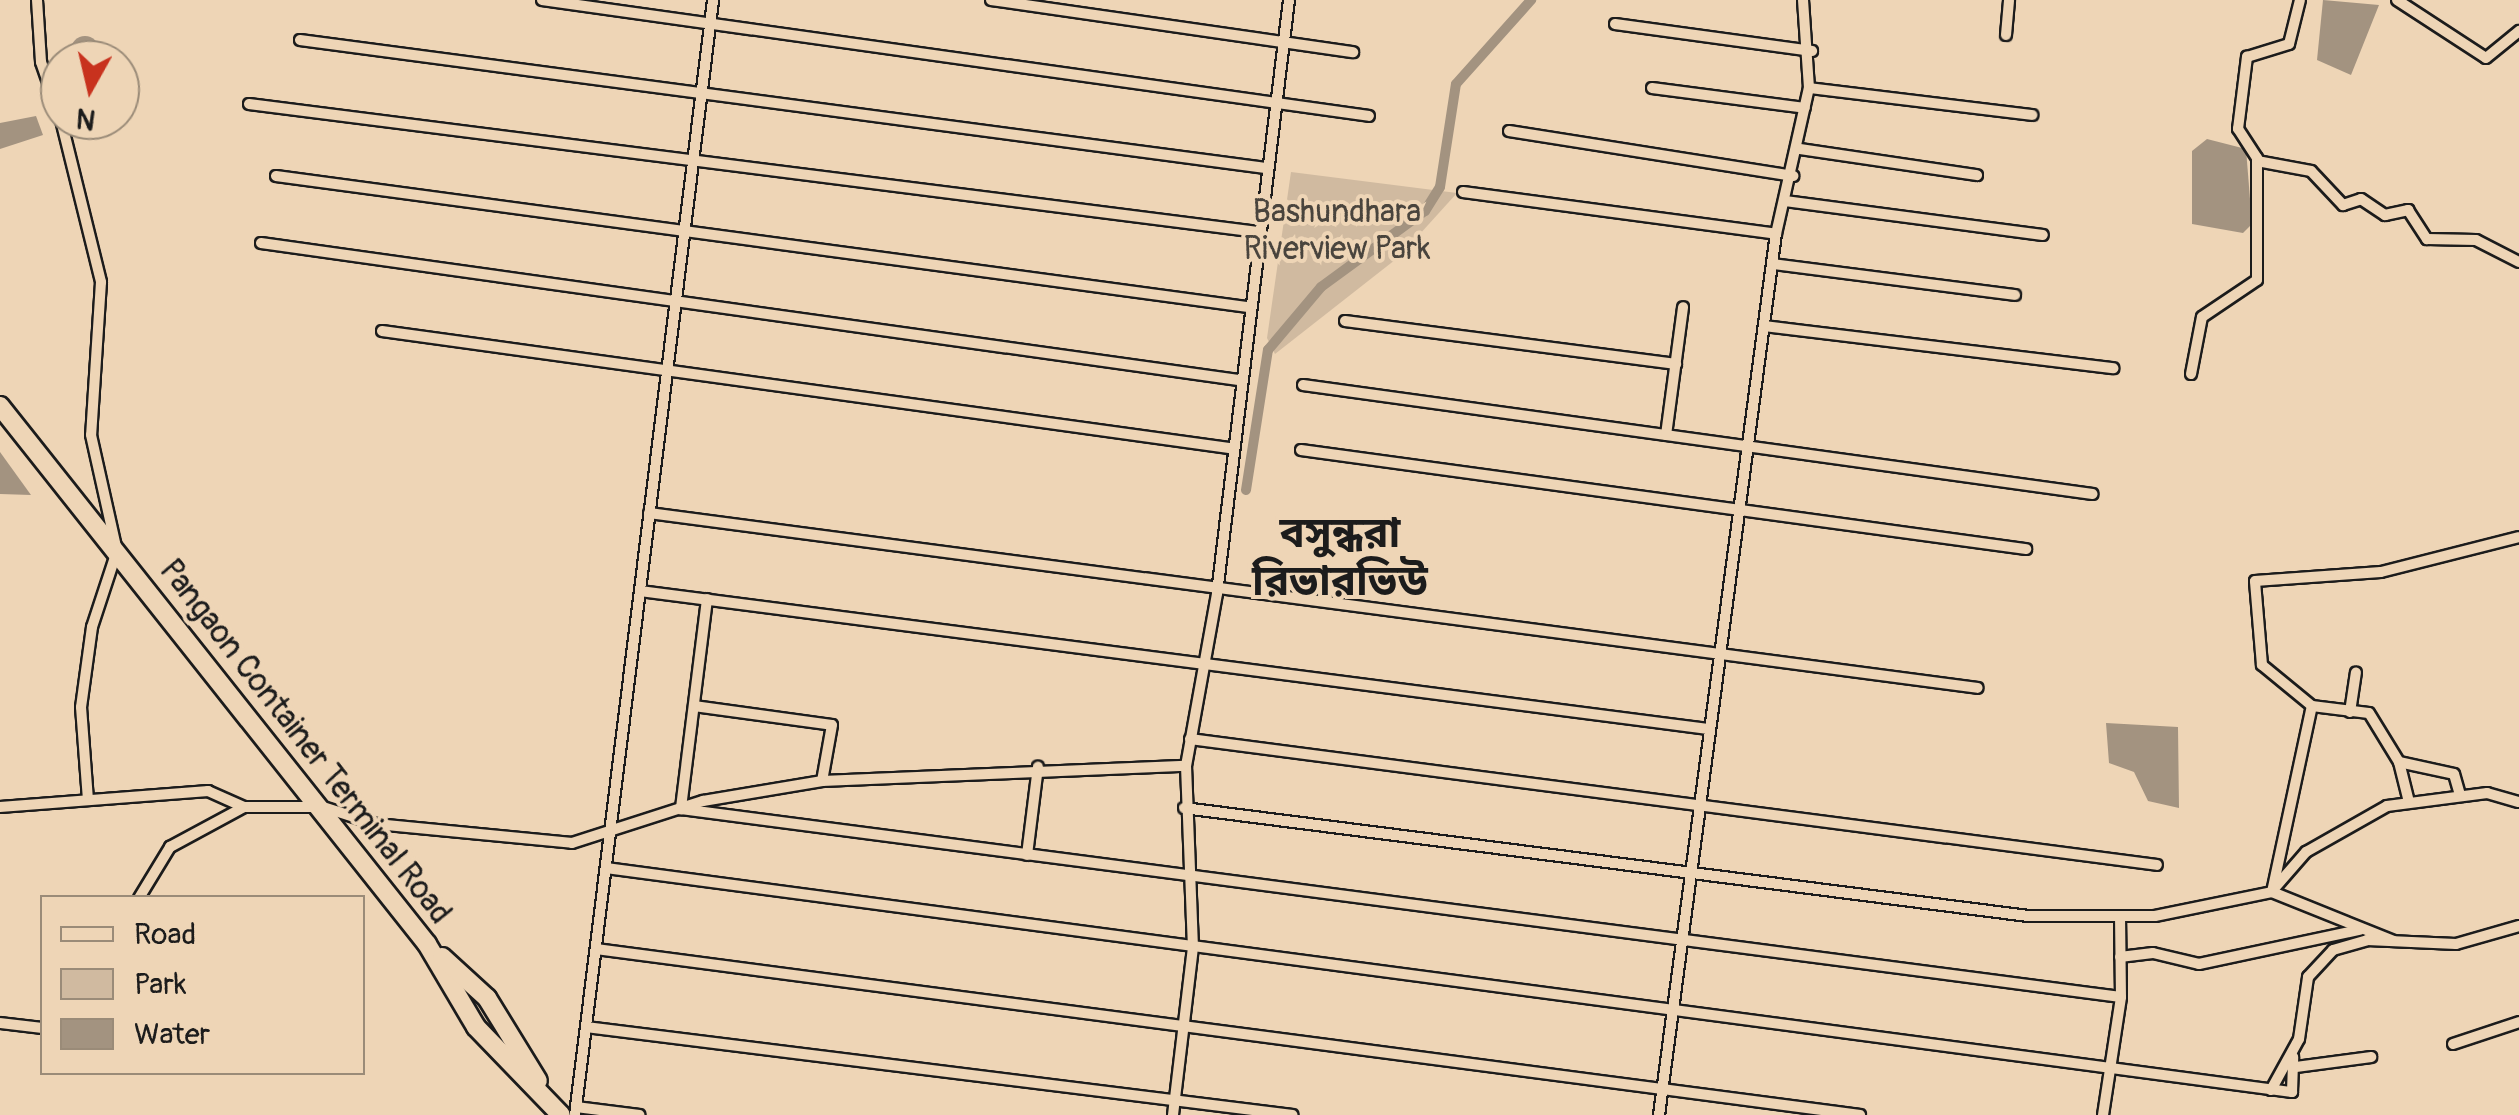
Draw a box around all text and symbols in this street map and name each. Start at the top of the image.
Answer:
north arrow [40,40,140,140]
text: N [74,100,98,137]
park label: Bashundhara Riverview Park [1243,194,1431,269]
district label: বসুন্ধরা রিভারভিউ [1252,509,1428,608]
street label: Pangaon Container Terminal Road [151,552,459,932]
legend [40,895,365,1075]
text: Road [134,916,196,953]
text: Park [134,966,187,1003]
text: Water [134,1016,210,1053]

